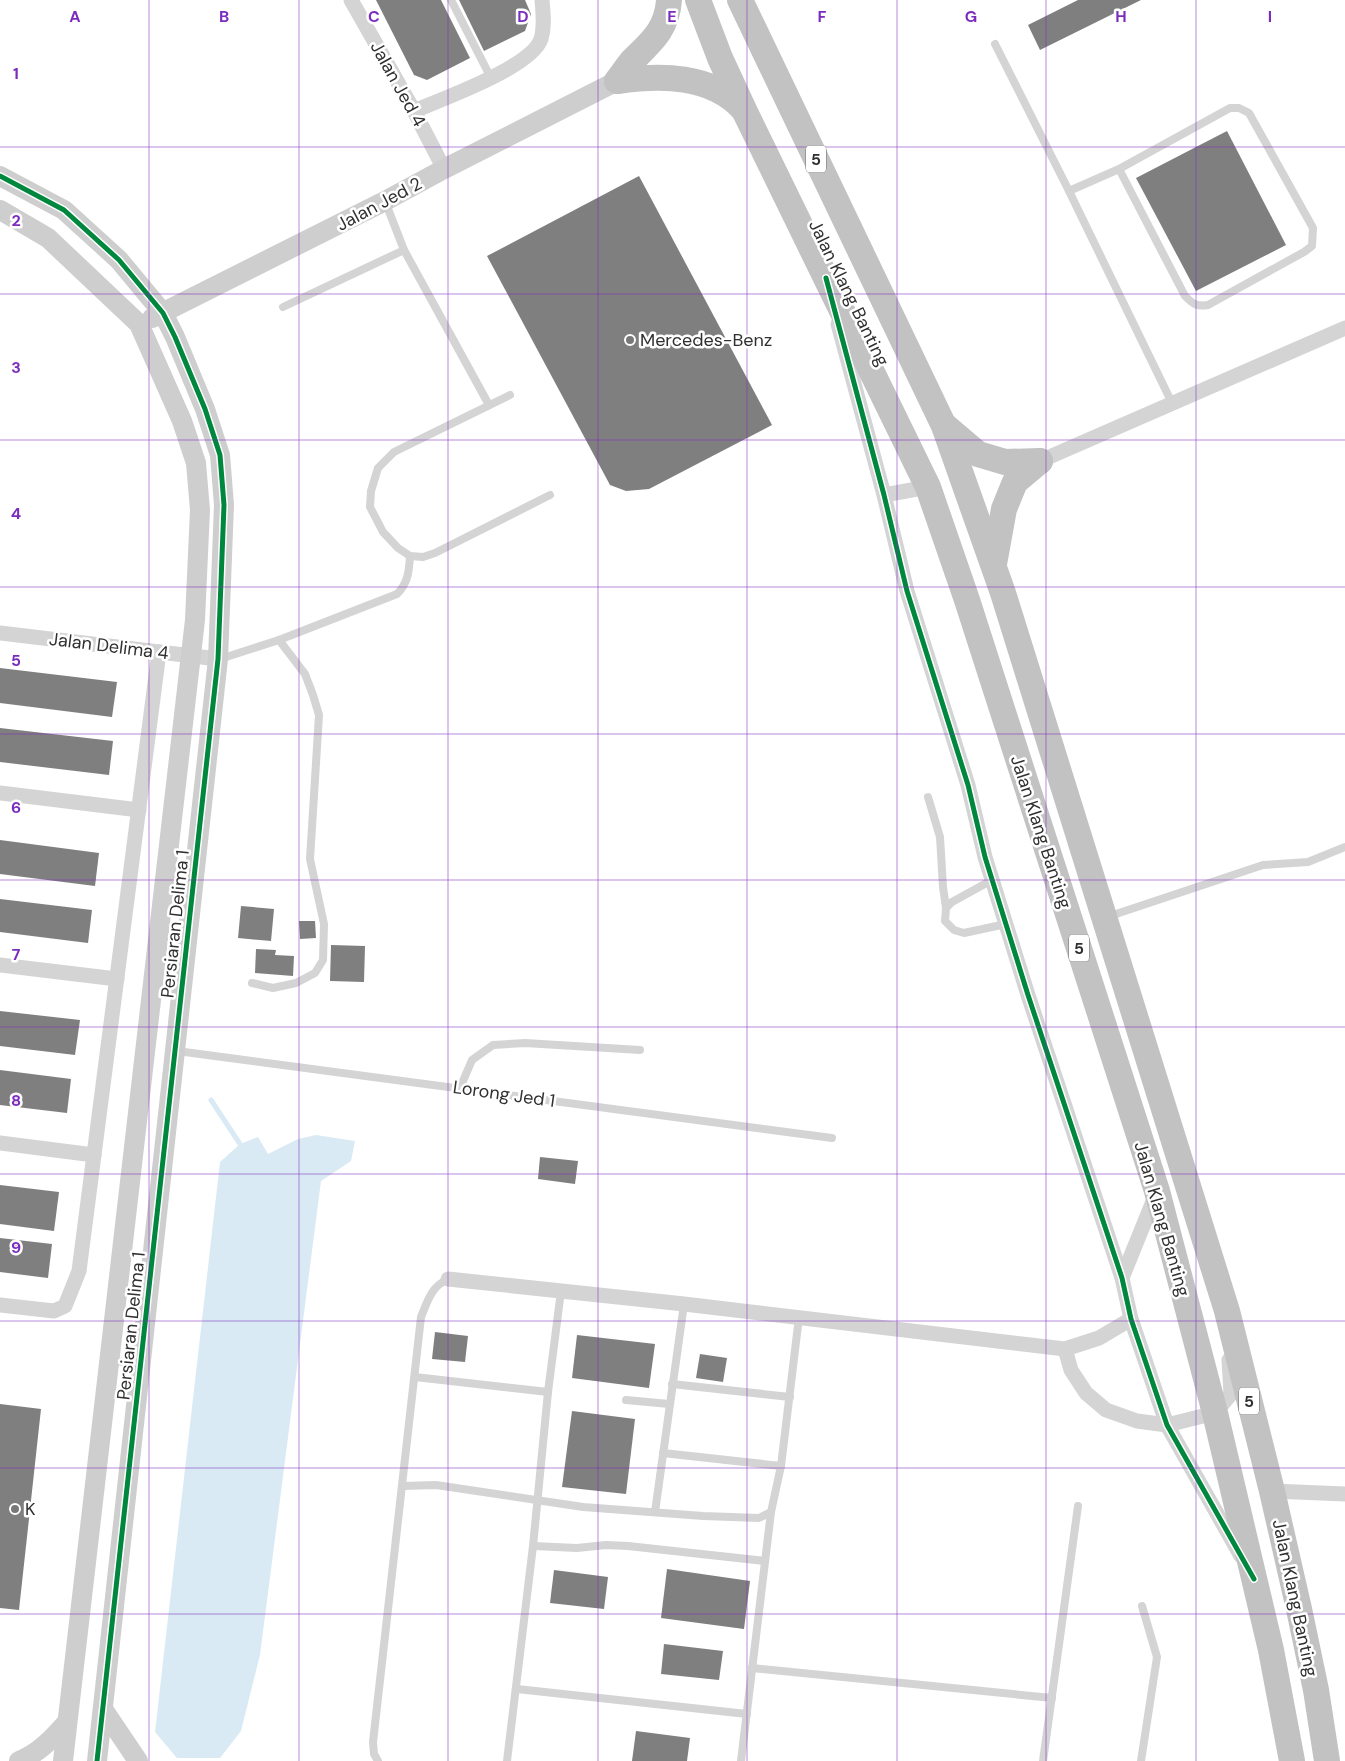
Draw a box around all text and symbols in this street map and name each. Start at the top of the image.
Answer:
text: A [69,6,81,27]
text: B [219,6,229,27]
text: C [368,6,380,27]
text: D [517,6,529,27]
text: E [667,6,677,27]
text: F [818,6,827,27]
text: G [965,6,977,27]
text: H [1115,6,1127,27]
text: I [1268,6,1272,27]
street label: Jalan Jed 4 [365,37,431,131]
text: 1 [13,63,19,84]
road number: 5 [806,146,826,172]
street label: Jalan Jed 2 [332,171,426,237]
text: 2 [11,210,21,231]
street label: Jalan Klang Banting [803,216,895,370]
place label: Mercedes-Benz [640,328,772,352]
marker: Mercedes-Benz [624,334,636,346]
text: 3 [11,357,21,378]
text: 4 [11,503,21,524]
street label: Jalan Delima 4 [48,627,170,665]
text: 5 [11,650,21,671]
street label: Jalan Klang Banting [1005,752,1077,912]
text: 6 [11,797,21,818]
street label: Persiaran Delima 1 [155,849,195,999]
road number: 5 [1069,934,1089,961]
text: 7 [12,944,21,965]
street label: Lorong Jed 1 [451,1075,557,1113]
text: 8 [11,1090,21,1111]
street label: Jalan Klang Banting [1128,1139,1196,1299]
text: 9 [11,1237,21,1258]
street label: Persiaran Delima 1 [111,1251,151,1401]
road number: 5 [1239,1388,1259,1414]
place label: K [25,1497,36,1521]
marker: K [9,1503,21,1515]
street label: Jalan Klang Banting [1267,1517,1323,1679]

